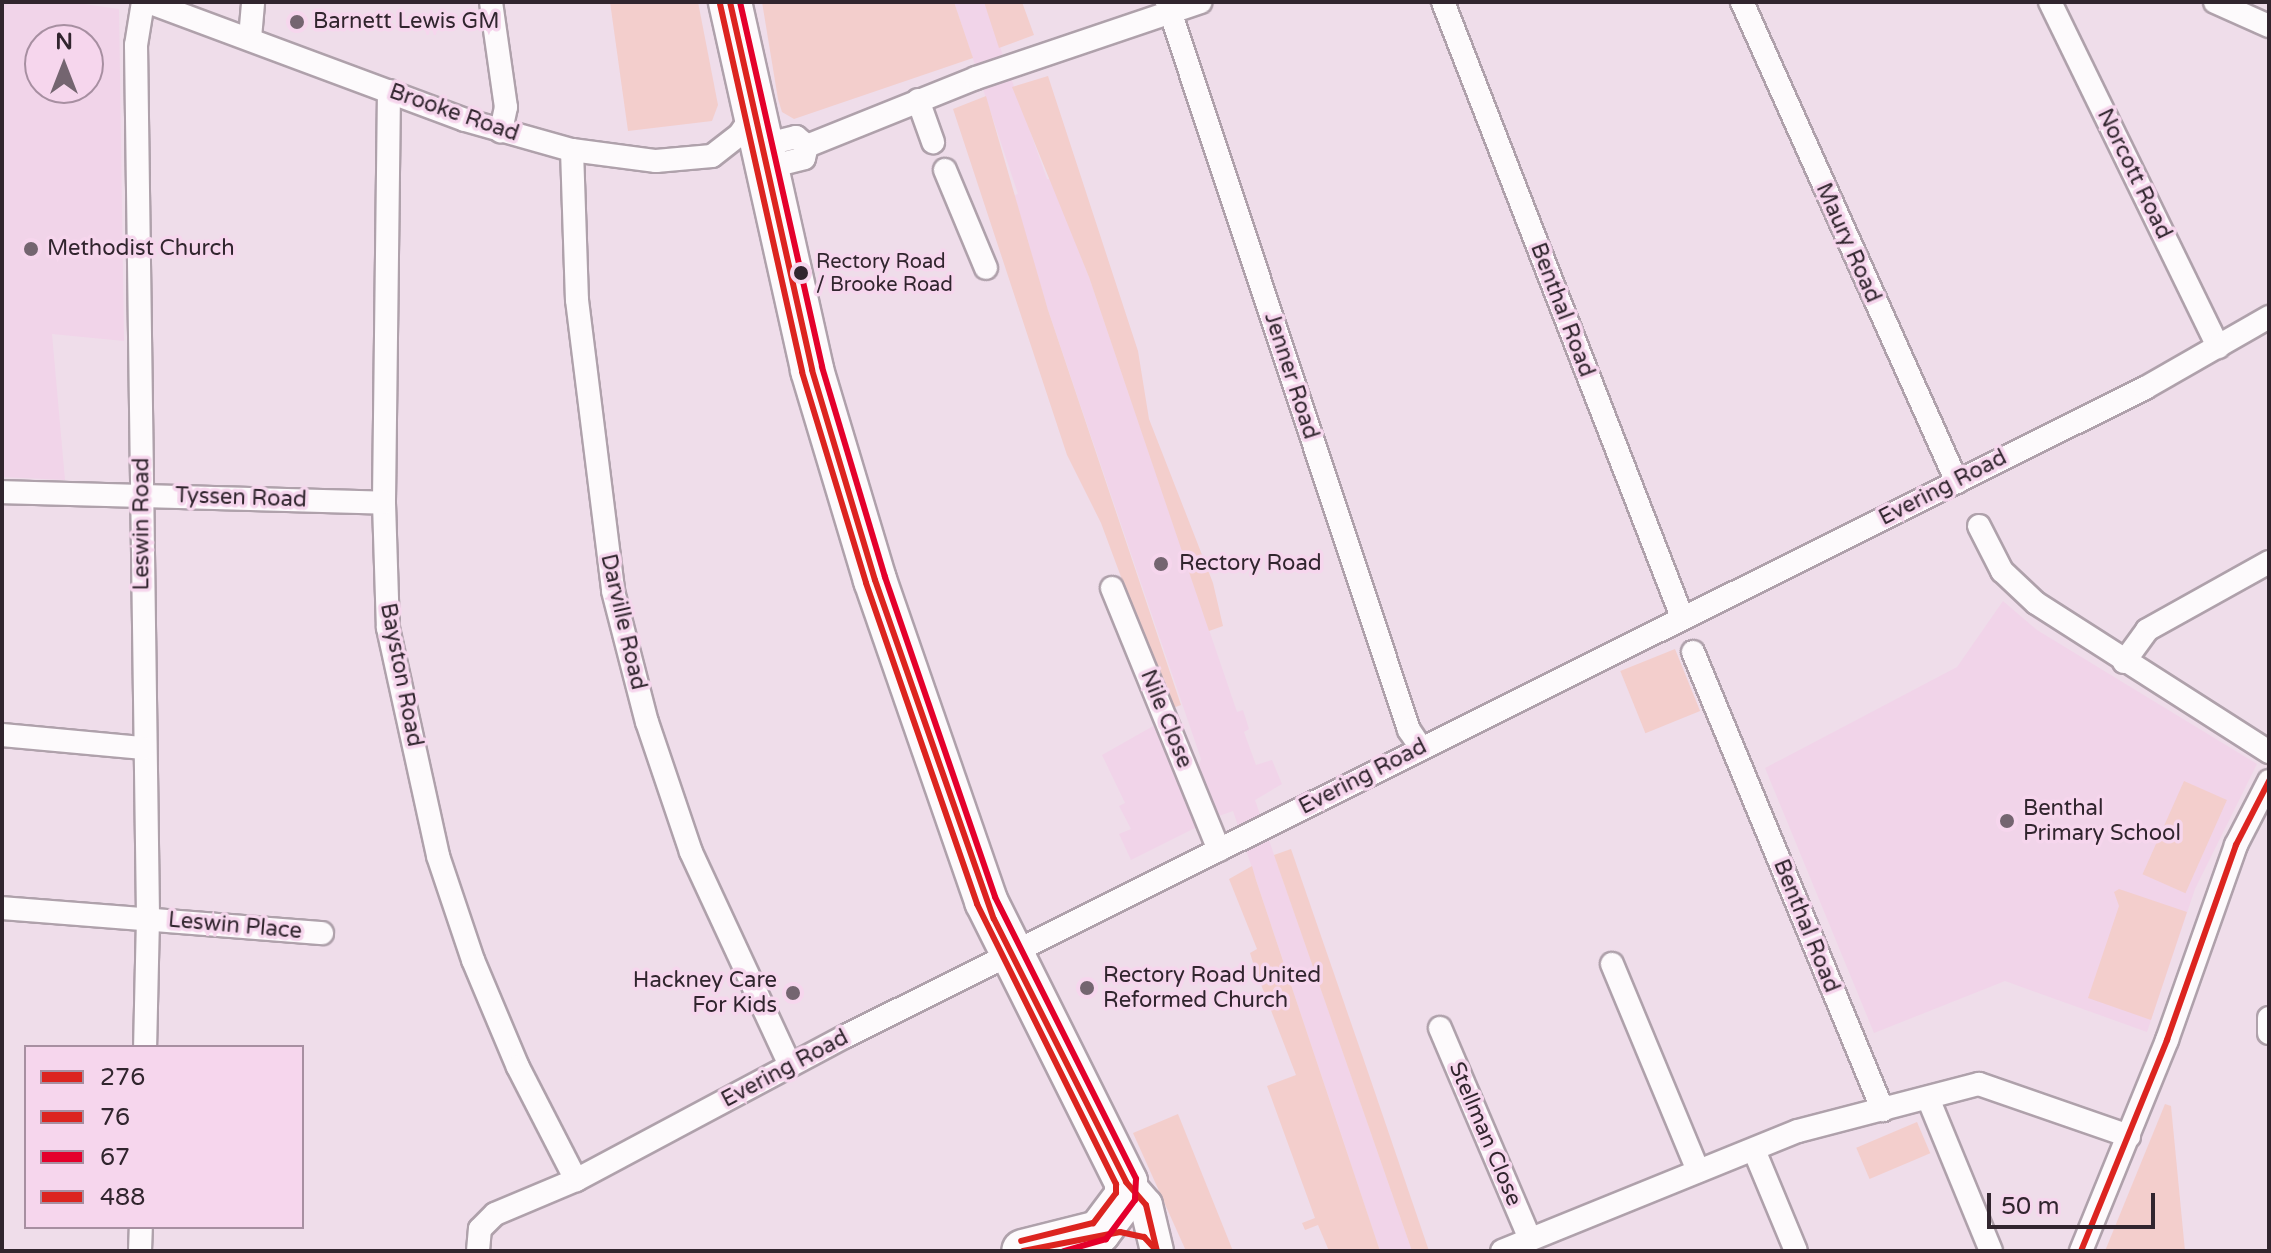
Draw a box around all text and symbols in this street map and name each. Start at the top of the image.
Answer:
place label: Barnett Lewis GM [313,9,500,35]
marker: Barnett Lewis GM [288,13,306,31]
north arrow [24,24,104,104]
text: N [55,29,73,55]
street label: Brooke Road [386,79,522,147]
street label: Norcott Road [2091,105,2177,243]
street label: Maury Road [1810,179,1886,307]
place label: Methodist Church [47,236,235,262]
street label: Benthal Road [1524,239,1600,381]
marker: Methodist Church [22,240,40,258]
place label: Rectory Road / Brooke Road [816,250,953,297]
marker: Rectory Road / Brooke Road [793,265,809,281]
street label: Jenner Road [1258,309,1324,443]
street label: Evering Road [1875,444,2011,532]
street label: Leswin Road [129,458,155,590]
street label: Tyssen Road [175,483,307,513]
street label: Darville Road [595,551,651,693]
place label: Rectory Road [1179,551,1322,577]
marker: Rectory Road [1150,553,1172,575]
street label: Bayston Road [374,601,428,749]
street label: Nile Close [1134,666,1198,772]
street label: Evering Road [1295,733,1431,821]
place label: Benthal Primary School [2023,795,2181,846]
marker: Benthal Primary School [1998,812,2016,830]
street label: Benthal Road [1767,856,1845,996]
street label: Leswin Place [167,907,303,945]
place label: Rectory Road United Reformed Church [1103,962,1321,1014]
place label: Hackney Care For Kids [633,967,777,1018]
marker: Rectory Road United Reformed Church [1078,979,1096,997]
marker: Hackney Care For Kids [784,984,802,1002]
street label: Evering Road [717,1025,853,1113]
legend [24,1045,304,1229]
street label: Stellman Close [1443,1058,1527,1210]
text: 276 [100,1063,145,1092]
text: 76 [100,1103,130,1132]
text: 67 [100,1143,130,1172]
scale bar [1991,1177,2159,1227]
text: 488 [100,1183,145,1212]
text: 50 m [2001,1192,2059,1221]

